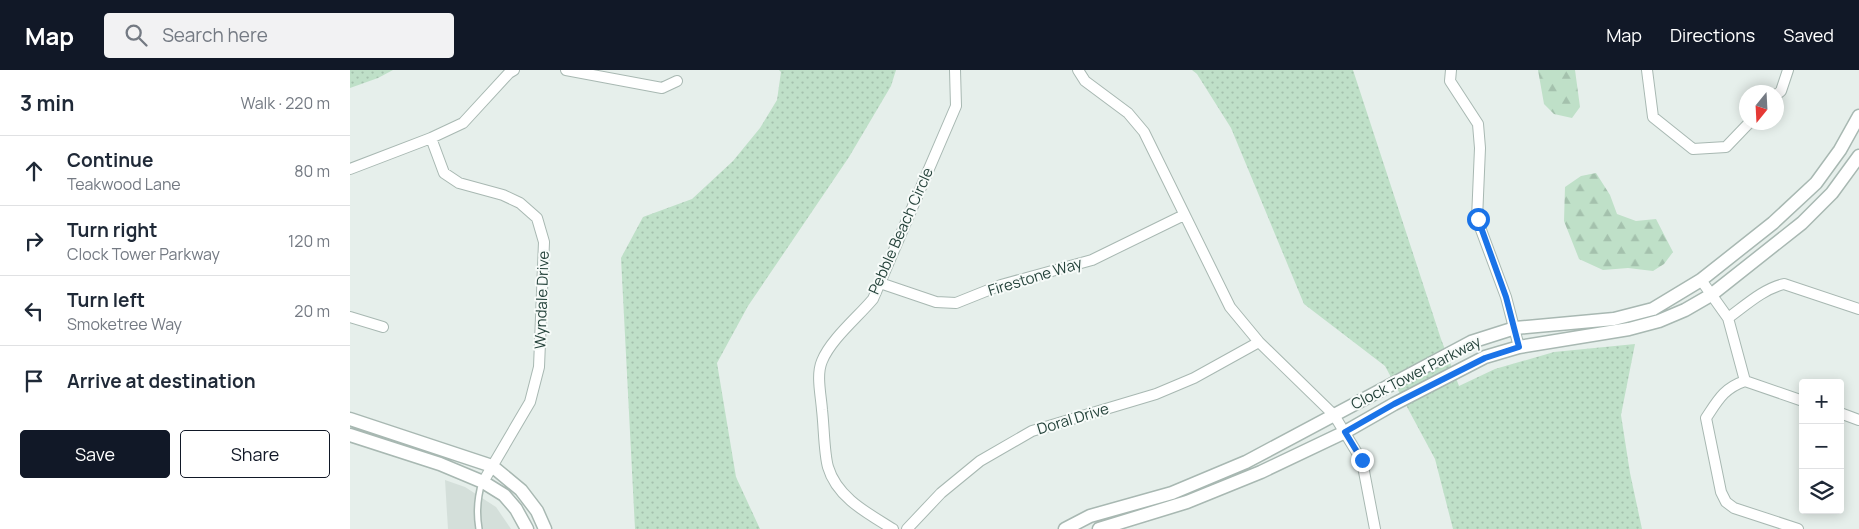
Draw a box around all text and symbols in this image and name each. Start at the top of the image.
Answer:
search box [104,13,454,58]
text: Map [25,19,74,52]
icon: search [122,21,150,49]
text: Search here [162,22,268,48]
text: Map [1606,23,1642,47]
text: Directions [1670,23,1755,47]
text: Saved [1783,23,1834,47]
north arrow [1739,85,1784,130]
text: 3 min [20,89,74,117]
text: Walk · 220 m [240,92,330,114]
text: Continue [67,147,153,173]
icon: ahead [20,157,48,185]
text: 80 m [294,160,330,182]
street label: Pebble Beach Circle [863,164,938,298]
text: Teakwood Lane [67,173,181,195]
route start [1467,208,1490,231]
text: Turn right [67,217,157,243]
icon: right [20,227,48,255]
text: 120 m [288,230,330,252]
text: Clock Tower Parkway [67,243,220,265]
street label: Wyndale Drive [529,250,554,350]
street label: Firestone Way [985,252,1085,301]
text: Turn left [67,287,145,313]
icon: left [20,297,48,325]
text: 20 m [294,300,330,322]
text: Smoketree Way [67,313,182,335]
street label: Clock Tower Parkway [1347,331,1484,414]
icon: arrive [20,367,48,395]
text: Arrive at destination [67,368,256,394]
map controls [1799,379,1844,514]
button: + [1799,379,1844,424]
street label: Doral Drive [1034,398,1112,439]
button: − [1799,424,1844,469]
button: Save [20,430,170,478]
button: Share [180,430,330,478]
route end [1351,449,1374,472]
button: layers [1799,469,1844,514]

